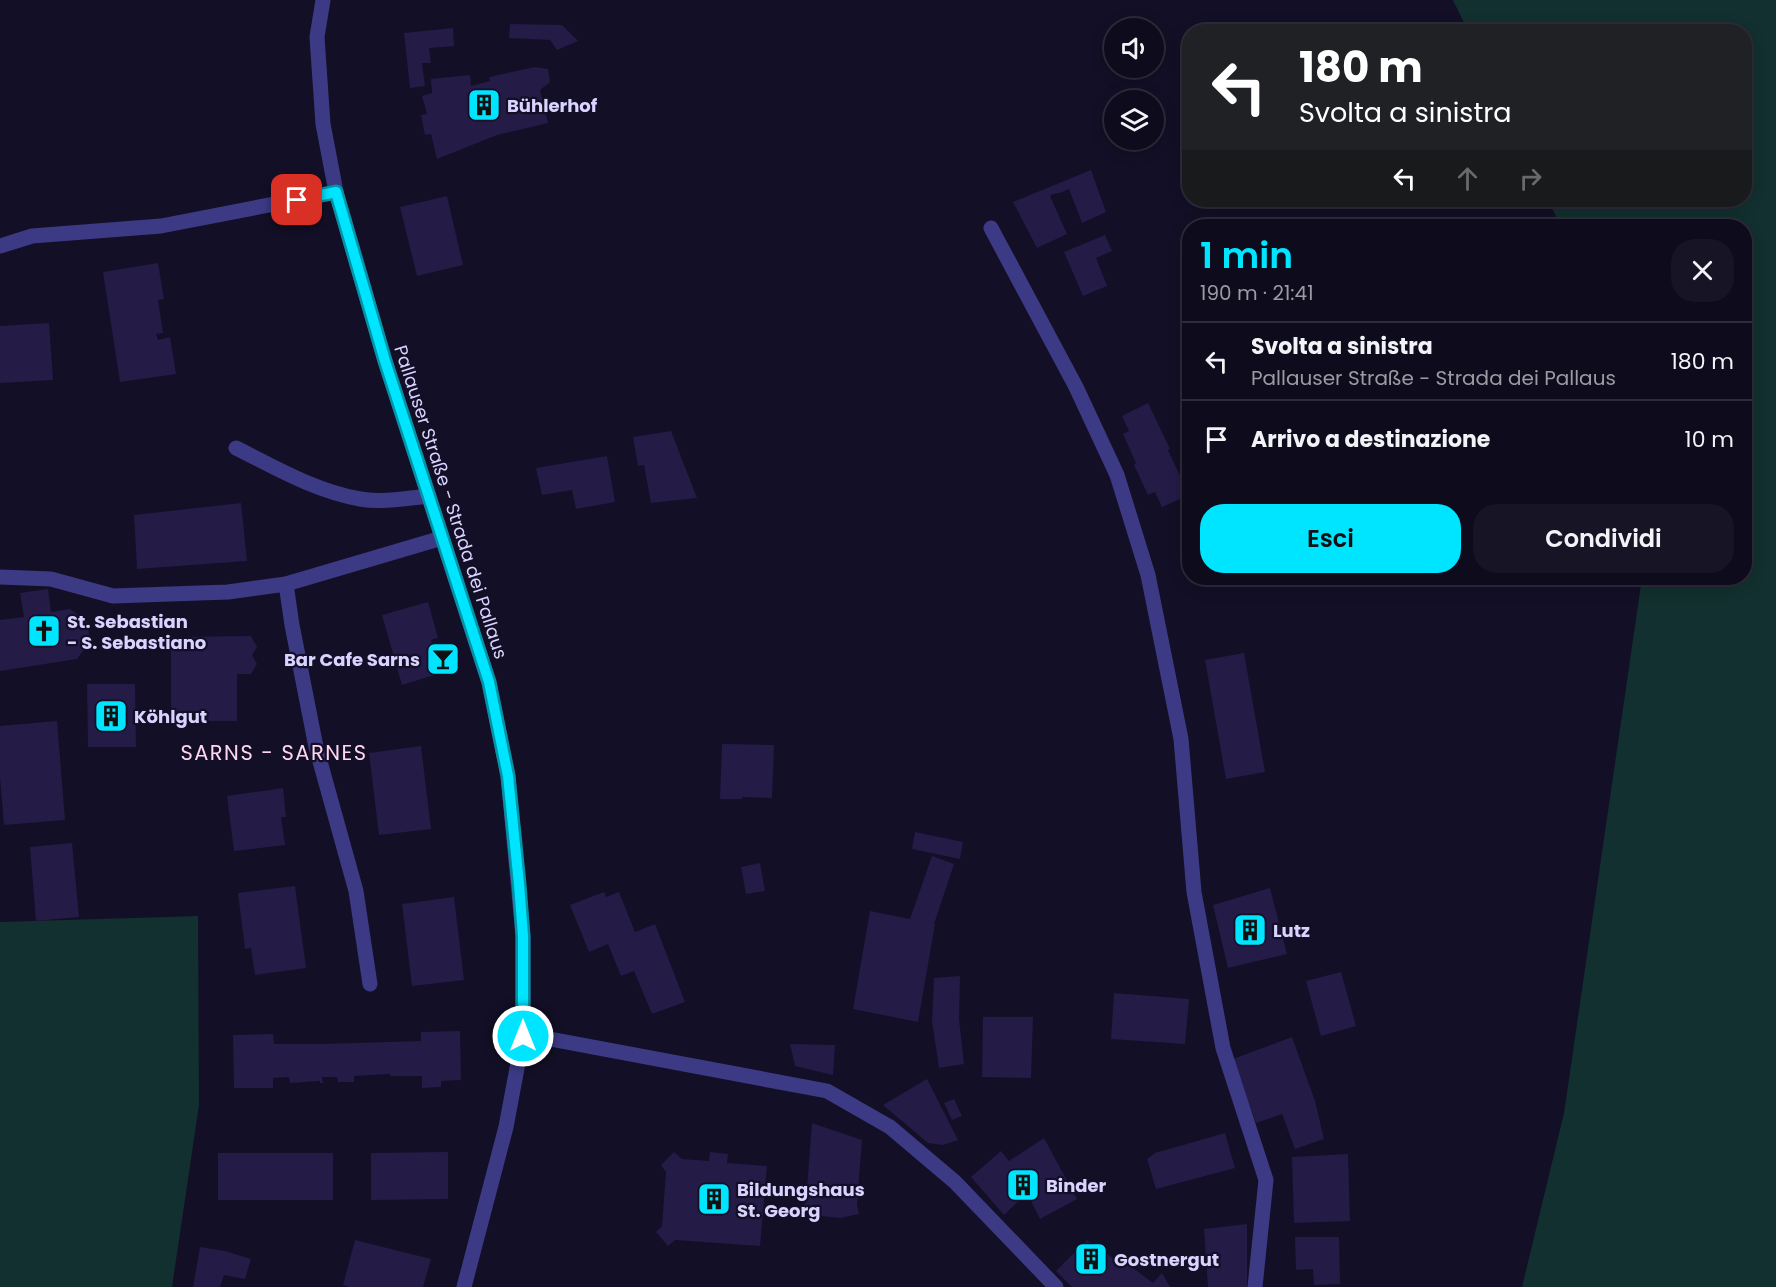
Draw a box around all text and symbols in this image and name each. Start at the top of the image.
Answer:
map controls [1104,18,1164,150]
button: sound [1104,18,1164,78]
text: 180 m [1299,38,1423,97]
icon: left [1200,48,1278,126]
building icon: Bühlerhof [466,87,502,123]
button: layers [1104,90,1164,150]
place label: Bühlerhof [507,93,598,118]
text: Svolta a sinistra [1299,94,1512,131]
icon: left [1388,162,1421,195]
icon: ahead [1451,162,1484,195]
icon: right [1514,162,1547,195]
pin [271,174,322,225]
icon: arrive [280,183,313,216]
text: 1 min [1200,230,1293,281]
button: close [1671,239,1734,302]
text: 190 m · 21:41 [1200,279,1314,307]
text: Svolta a sinistra [1251,331,1433,362]
street label: Pallauser Straße - Strada dei Pallaus [388,342,514,662]
icon: left [1200,345,1233,378]
text: 180 m [1671,346,1734,377]
text: Pallauser Straße - Strada dei Pallaus [1251,364,1616,392]
icon: arrive [1200,423,1233,456]
text: Arrivo a destinazione [1251,424,1490,455]
text: 10 m [1685,424,1734,455]
button: Esci [1200,504,1461,573]
button: Condividi [1473,504,1734,573]
place label: St. Sebastian - S. Sebastiano [67,609,206,655]
church icon: St. Sebastian - S. Sebastiano [26,613,62,649]
bar icon: Bar Cafe Sarns [425,641,461,677]
place label: Bar Cafe Sarns [284,647,420,672]
building icon: Köhlgut [93,698,129,734]
place label: Köhlgut [134,704,207,729]
district label: SARNS - SARNES [180,738,368,767]
building icon: Lutz [1232,912,1268,948]
place label: Lutz [1273,918,1310,943]
position arrow [491,1004,555,1068]
building icon: Binder [1005,1167,1041,1203]
place label: Binder [1046,1173,1107,1198]
place label: Bildungshaus St. Georg [737,1177,865,1223]
building icon: Bildungshaus St. Georg [696,1181,732,1217]
building icon: Gostnergut [1073,1241,1109,1277]
place label: Gostnergut [1114,1247,1219,1272]

